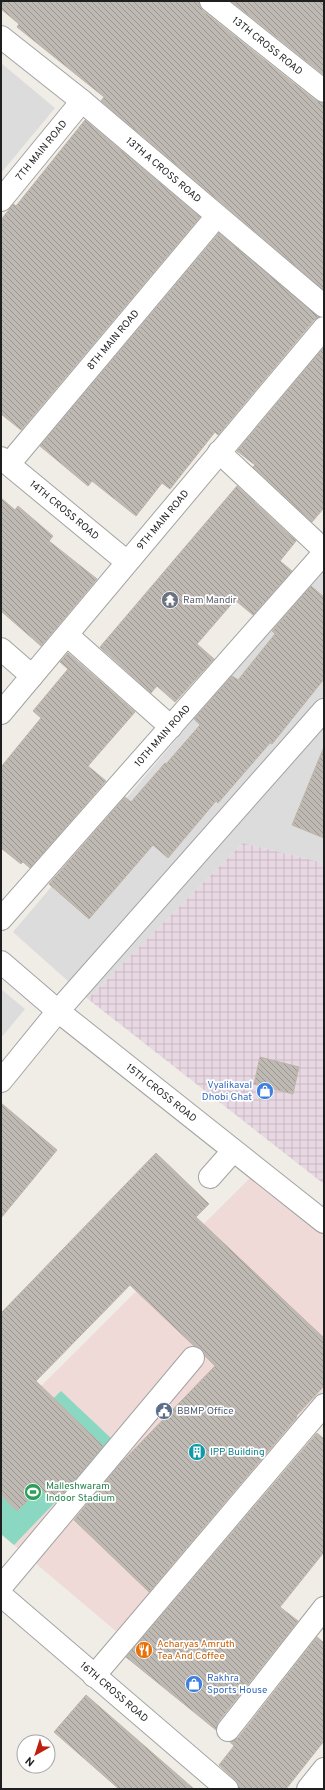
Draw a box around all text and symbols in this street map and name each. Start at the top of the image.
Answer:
street label: 13TH CROSS ROAD [229,14,305,78]
street label: 7TH MAIN ROAD [13,117,70,183]
street label: 13TH A CROSS ROAD [123,134,204,206]
street label: 8TH MAIN ROAD [84,307,142,373]
street label: 14TH CROSS ROAD [27,478,102,543]
street label: 9TH MAIN ROAD [134,487,192,553]
temple icon: Ram Mandir [160,590,180,610]
place label: Ram Mandir [183,594,237,607]
street label: 10TH MAIN ROAD [132,702,193,770]
street label: 15TH CROSS ROAD [123,1061,199,1125]
place label: Vyalikaval Dhobi Ghat [202,1079,252,1104]
shop icon: Vyalikaval Dhobi Ghat [255,1081,275,1101]
public building icon: BBMP Office [154,1401,174,1421]
place label: BBMP Office [177,1405,234,1418]
building icon: IPP Building [187,1442,207,1462]
place label: IPP Building [210,1446,265,1459]
place label: Malleshwaram Indoor Stadium [46,1480,115,1505]
sports icon: Malleshwaram Indoor Stadium [23,1482,43,1502]
place label: Acharyas Amruth Tea And Coffee [157,1638,235,1663]
restaurant icon: Acharyas Amruth Tea And Coffee [134,1640,154,1660]
street label: 16TH CROSS ROAD [77,1659,151,1725]
place label: Rakhra Sports House [207,1672,267,1697]
shop icon: Rakhra Sports House [184,1674,204,1694]
north arrow [16,1734,56,1774]
text: N [23,1753,38,1769]

